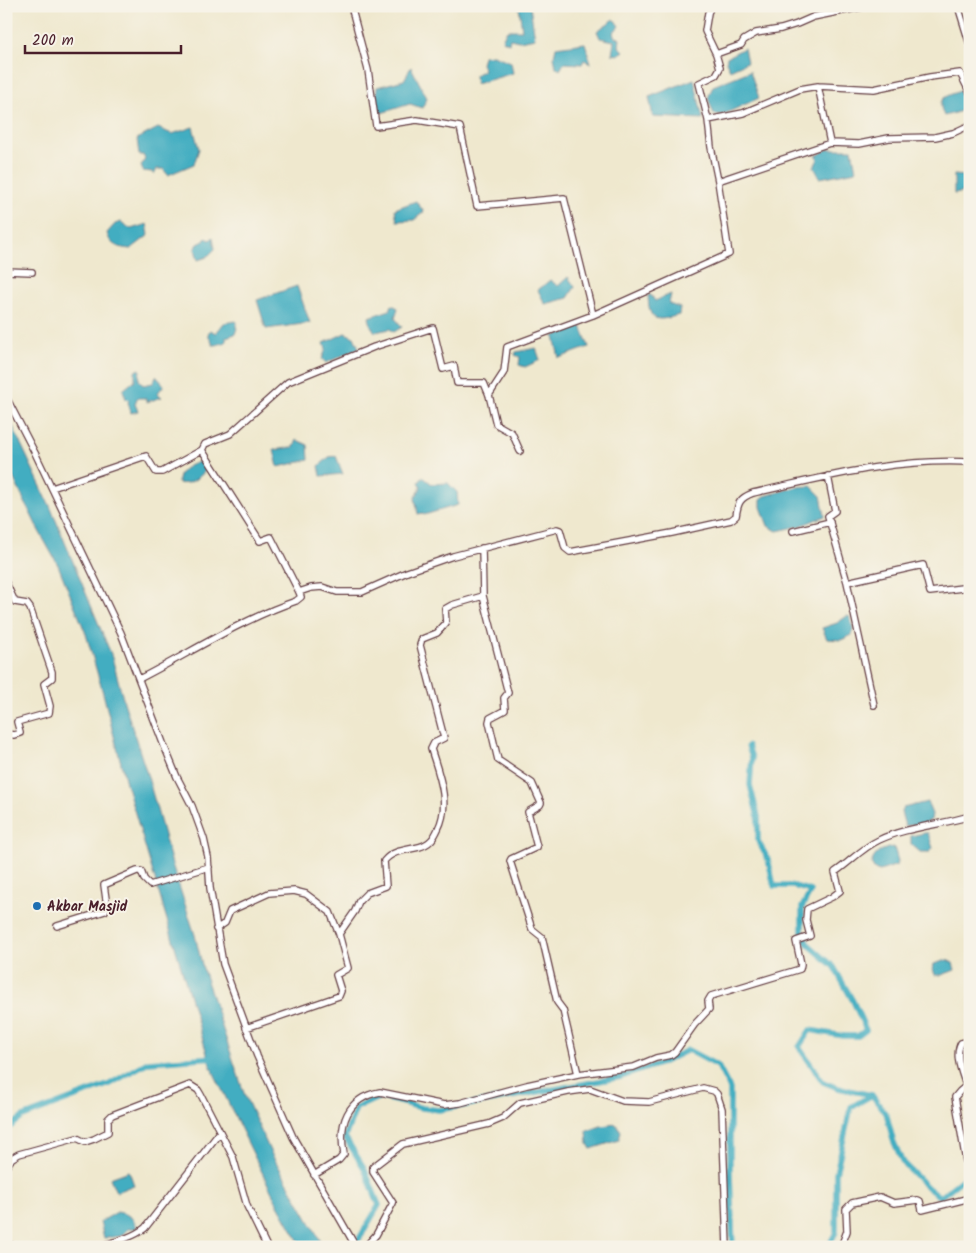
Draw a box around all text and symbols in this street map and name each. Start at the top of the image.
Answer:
scale bar [25,22,181,54]
text: 200 m [32,29,74,53]
place label: Akbar Masjid [47,896,128,918]
marker: Akbar Masjid [31,900,43,912]

